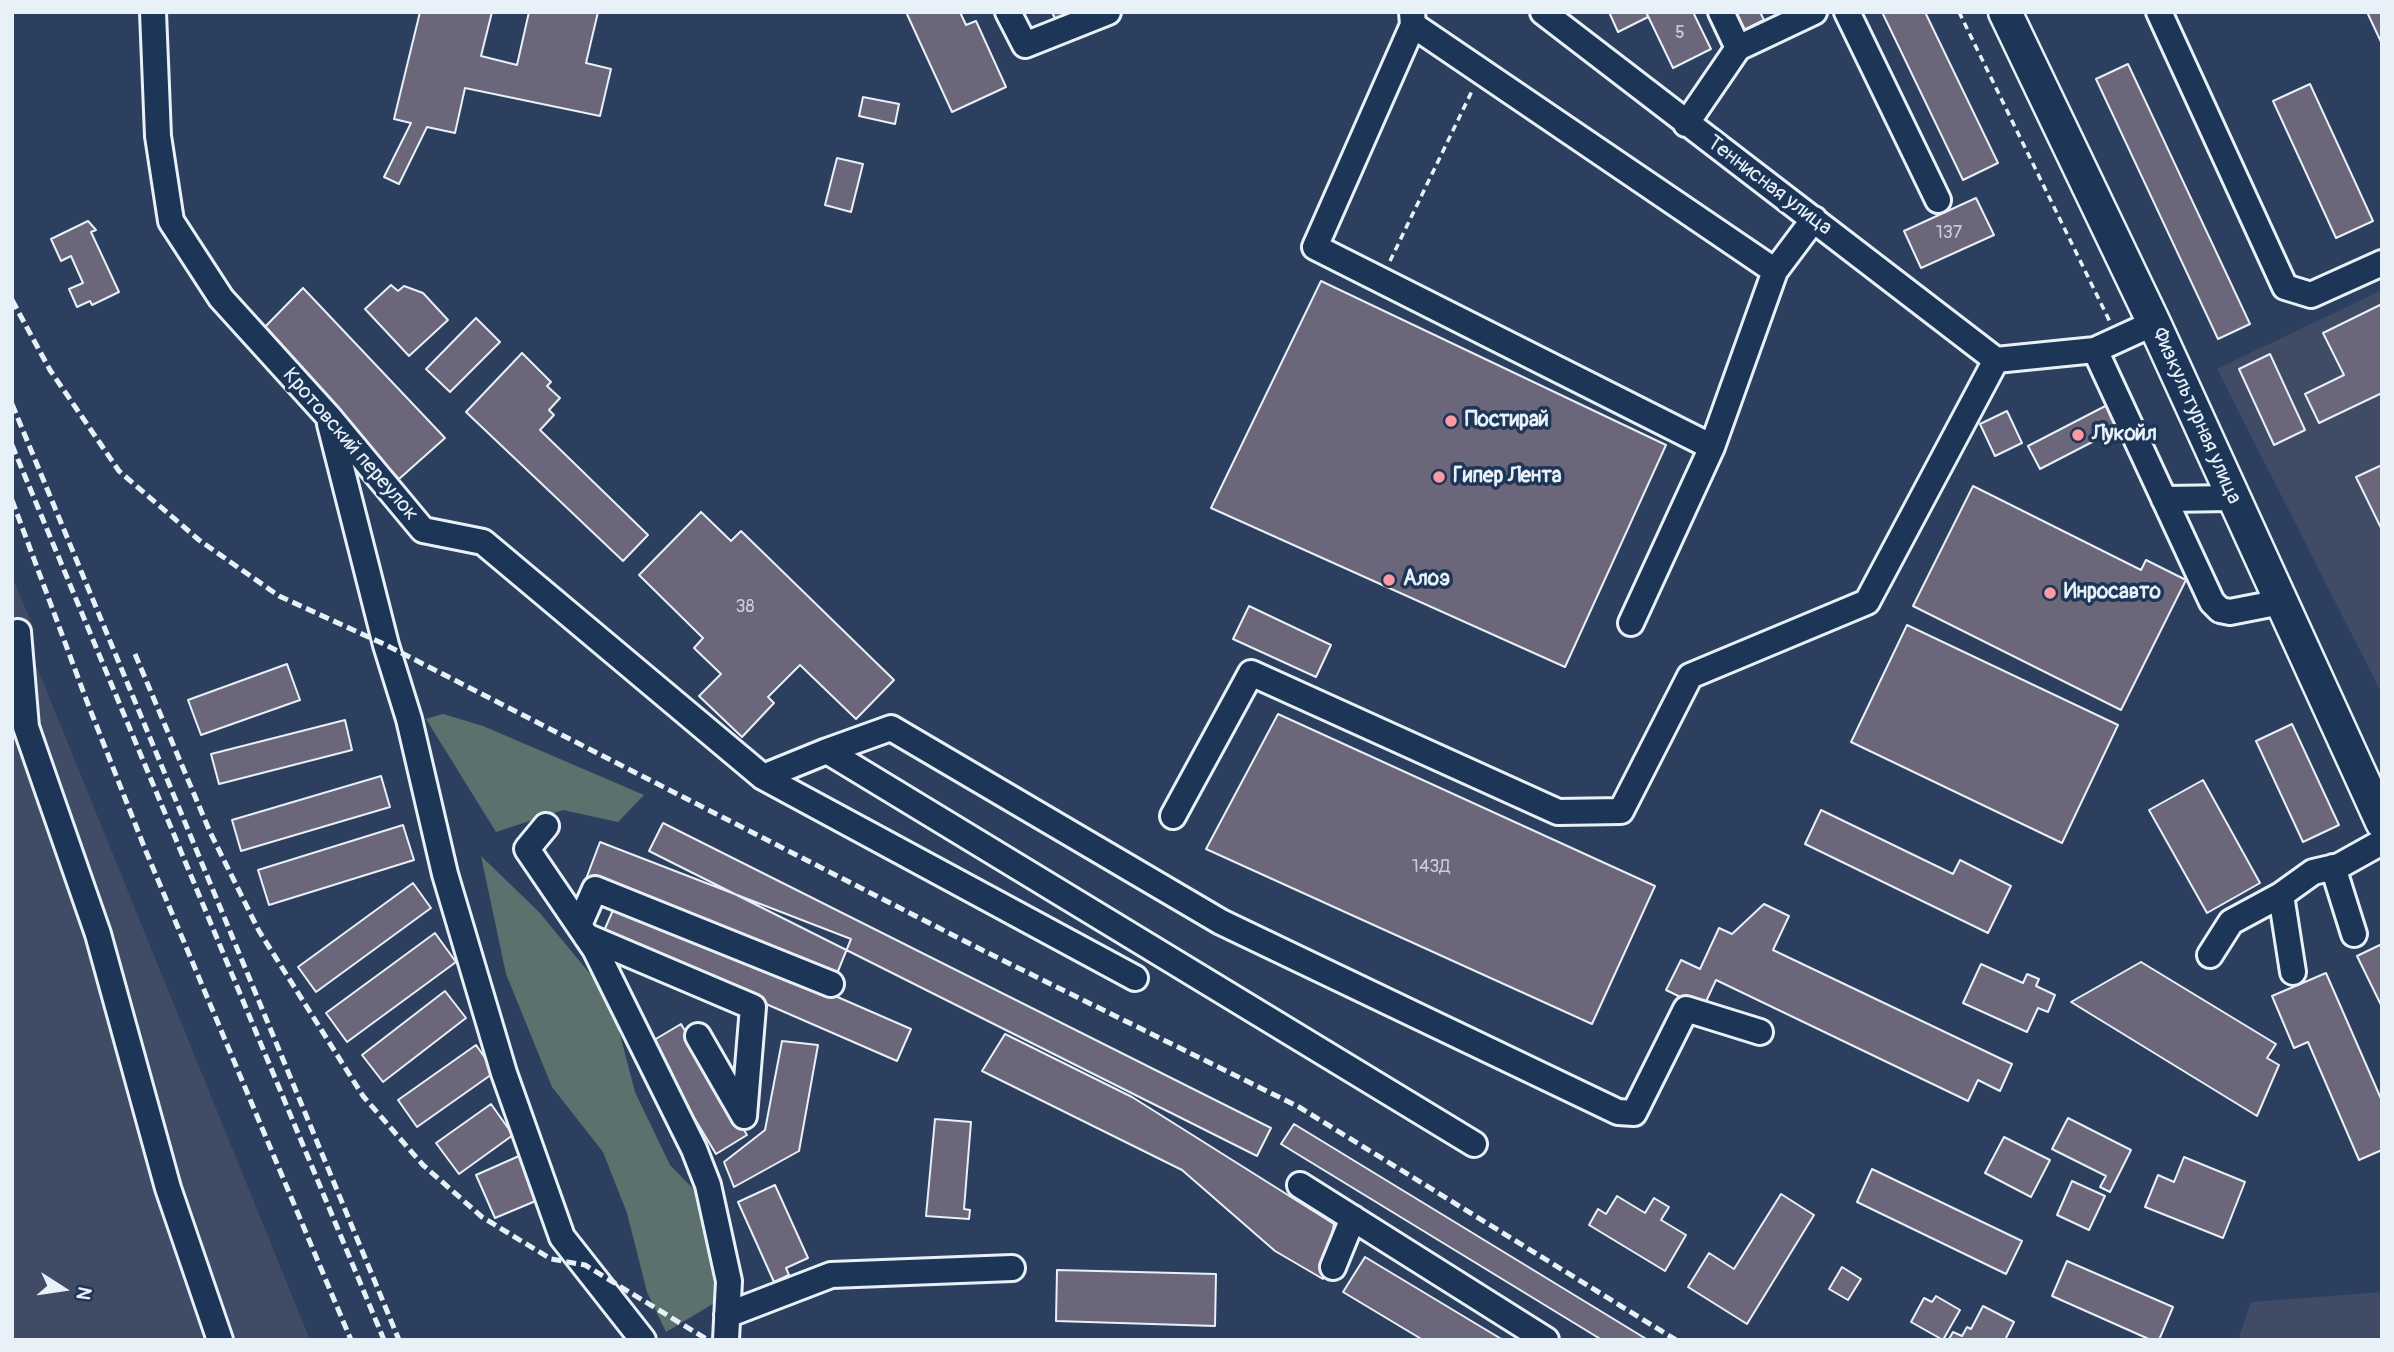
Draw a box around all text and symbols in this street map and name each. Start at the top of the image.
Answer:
house number: 5 [1675,22,1685,44]
street label: Теннисная улица [1702,131,1836,241]
house number: 137 [1936,222,1962,244]
street label: Физкультурная улица [2146,324,2246,508]
street label: Кротовский переулок [277,363,423,527]
place label: Постирай [1465,408,1549,434]
marker: Постирай [1443,413,1459,429]
place label: Лукойл [2092,422,2157,448]
marker: Лукойл [2070,427,2086,443]
place label: Гипер Лента [1453,464,1562,490]
marker: Гипер Лента [1431,469,1447,485]
place label: Алоэ [1403,567,1450,593]
marker: Алоэ [1381,572,1397,588]
place label: Инросавто [2064,580,2161,606]
marker: Инросавто [2042,585,2058,601]
house number: 38 [735,596,755,618]
house number: 143Д [1412,856,1450,878]
north arrow [28,1254,98,1324]
text: N [70,1285,97,1302]

